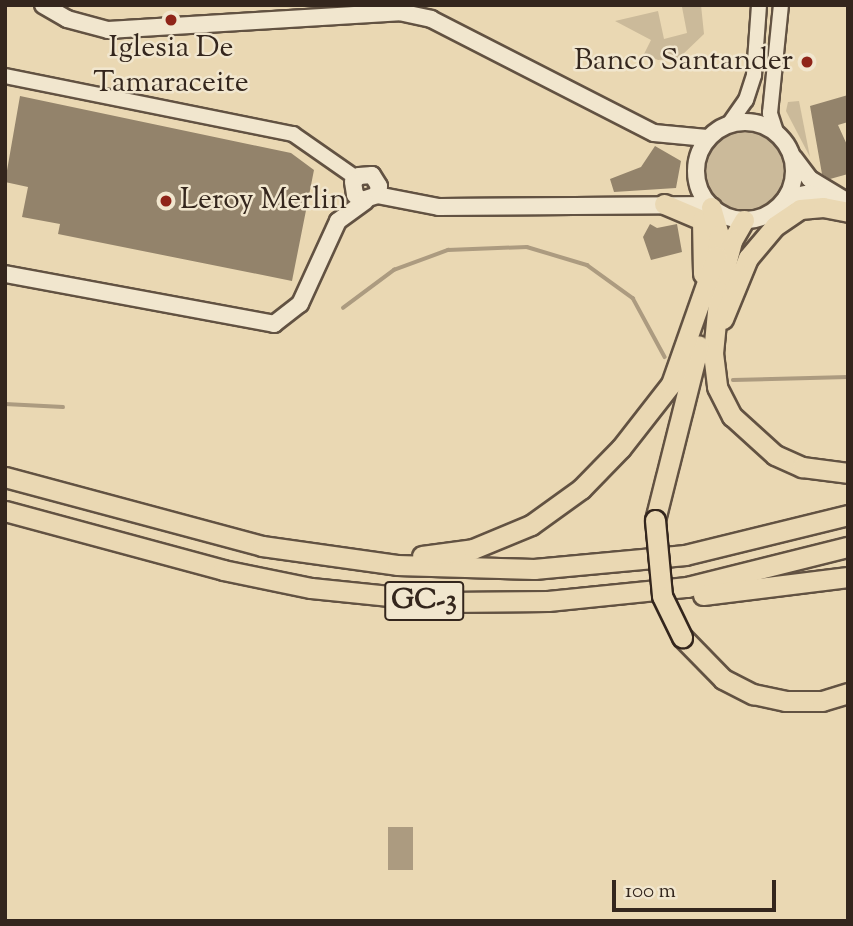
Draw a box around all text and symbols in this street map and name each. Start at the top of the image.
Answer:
marker: Iglesia De Tamaraceite [163,12,179,28]
place label: Iglesia De Tamaraceite [93,31,249,102]
place label: Banco Santander [574,44,793,80]
marker: Banco Santander [799,54,815,70]
place label: Leroy Merlin [180,183,347,219]
marker: Leroy Merlin [158,193,174,209]
road number: GC-3 [384,576,464,626]
scale bar [615,866,780,910]
text: 100 m [625,877,676,907]

